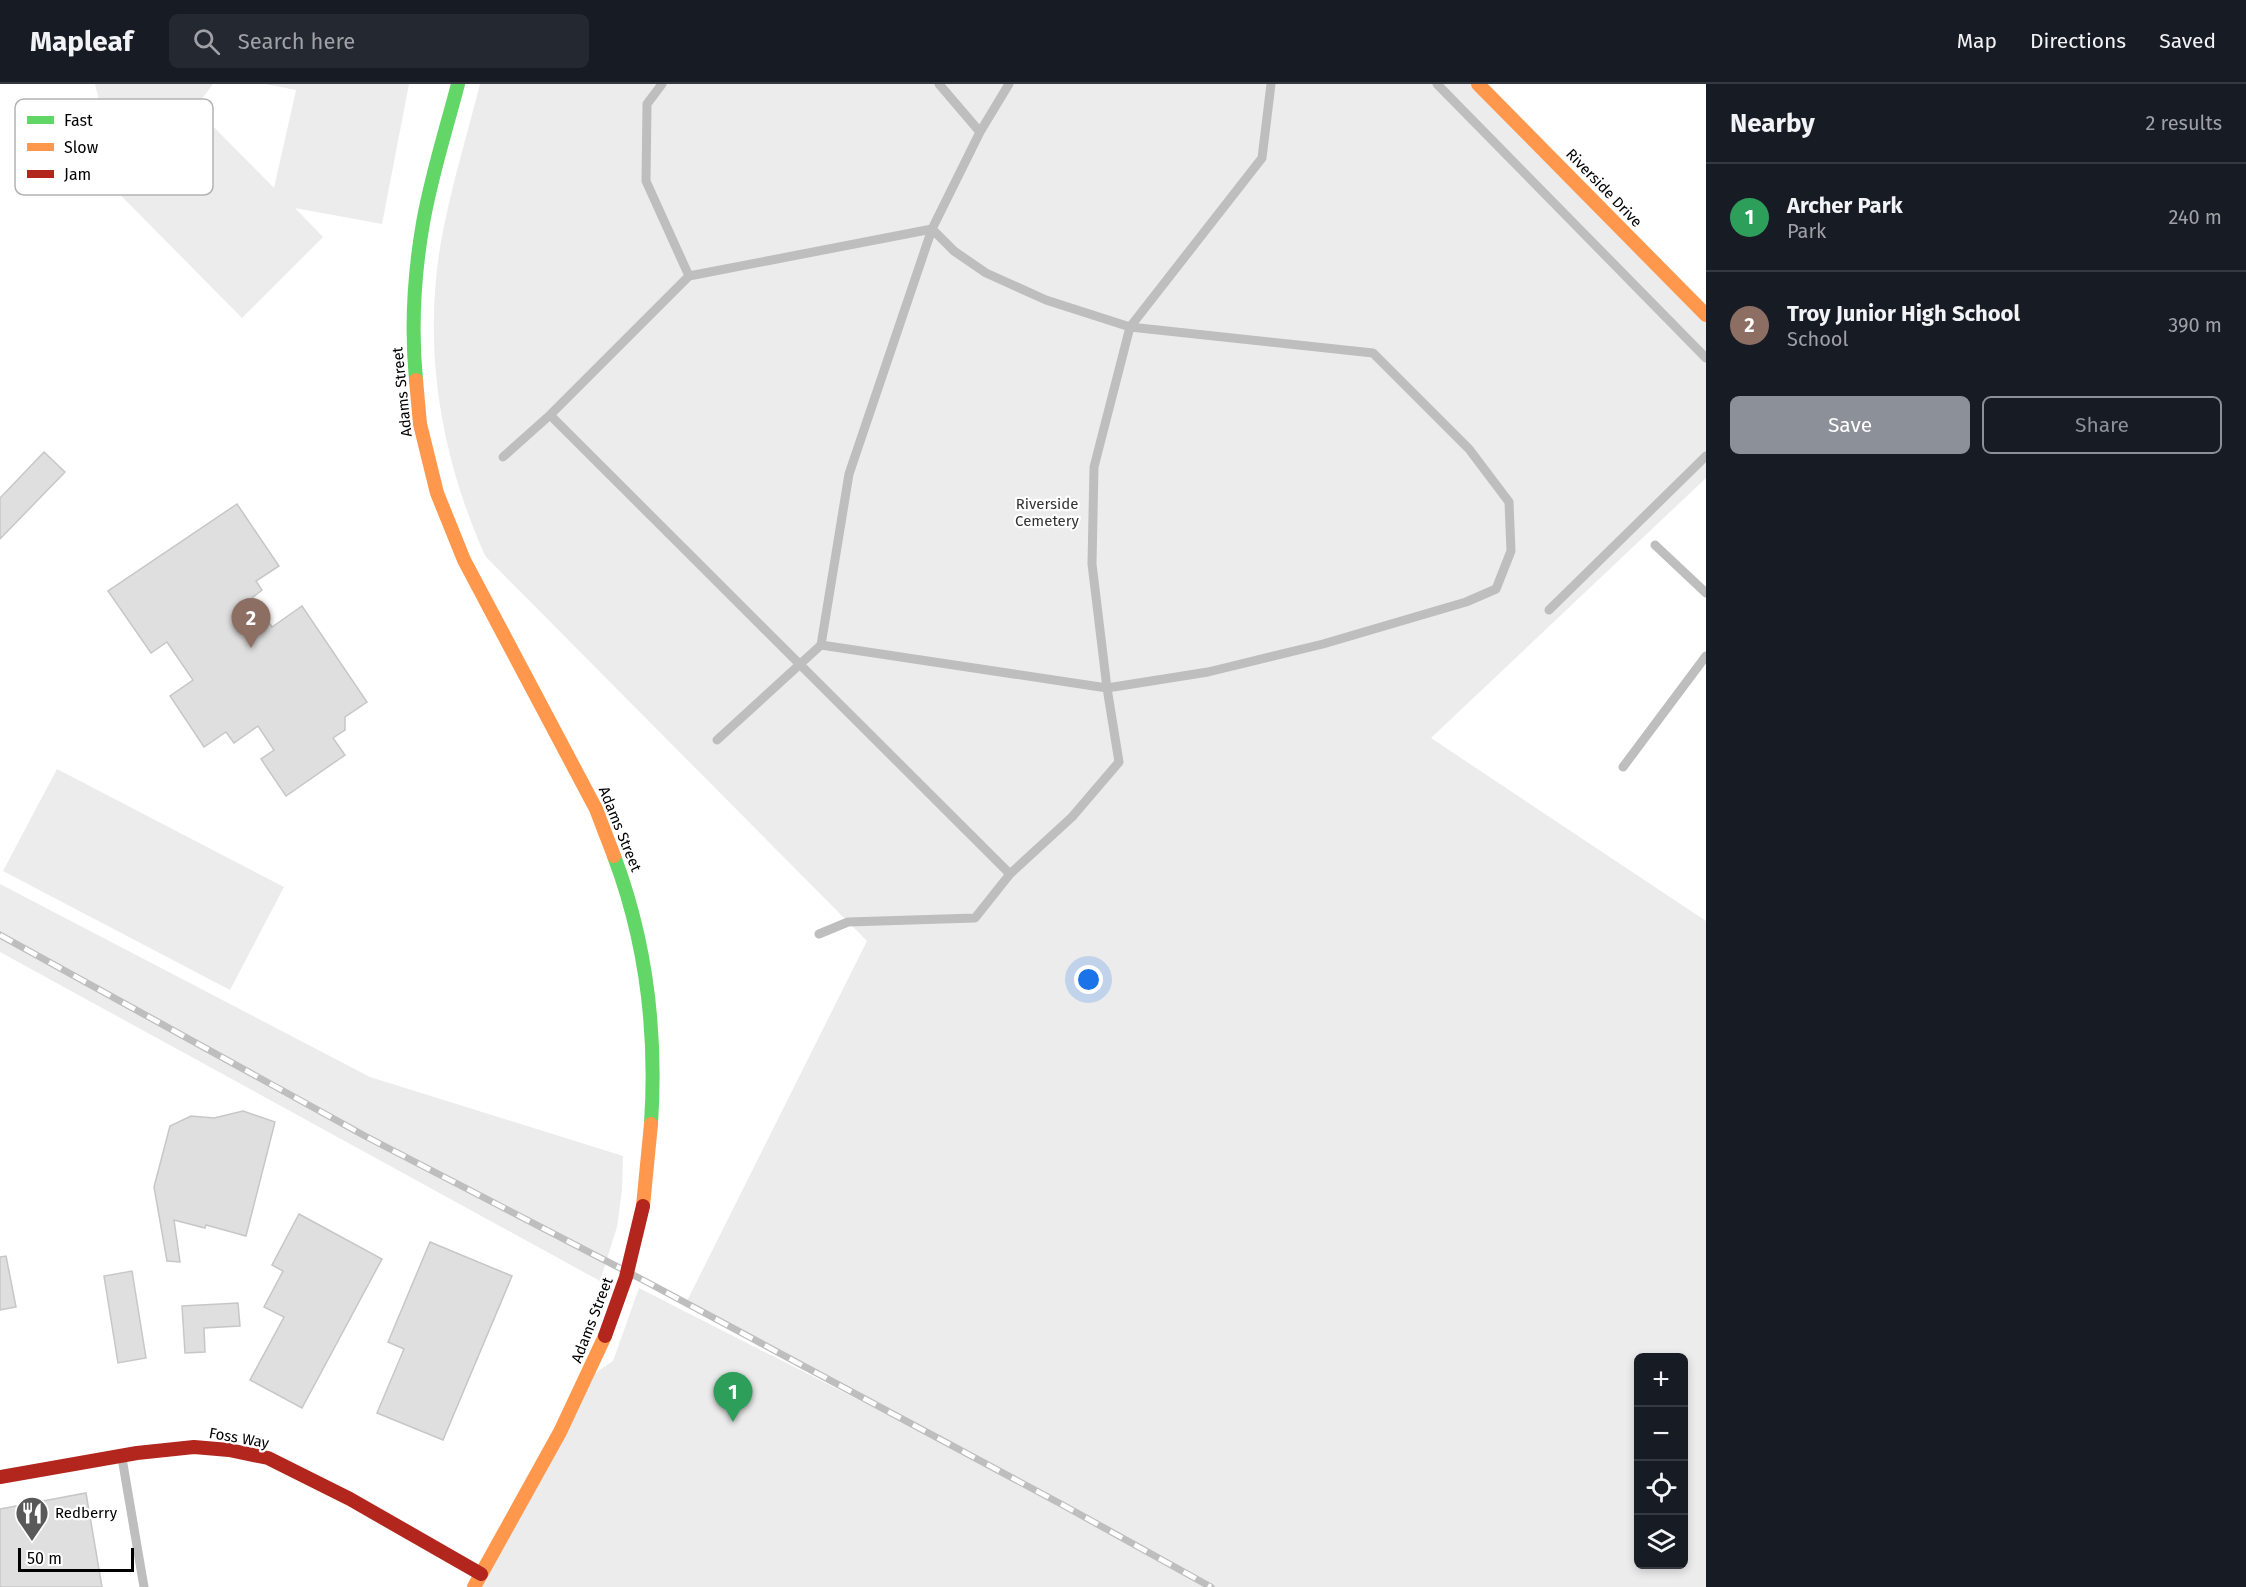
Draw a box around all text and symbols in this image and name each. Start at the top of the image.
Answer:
search box [169,14,589,68]
text: Mapleaf [30,25,133,58]
icon: search [190,25,223,58]
text: Search here [238,28,355,55]
text: Map [1957,28,1997,54]
text: Directions [2030,28,2126,54]
text: Saved [2159,28,2216,54]
legend [15,99,213,195]
text: Nearby [1730,108,1815,139]
text: Fast [64,111,93,130]
text: 2 results [2145,111,2222,135]
text: Slow [64,138,99,157]
street label: Riverside Drive [1562,145,1646,231]
text: Jam [64,165,91,184]
text: Archer Park [1787,192,1903,219]
text: 1 [1745,205,1754,229]
text: 240 m [2168,205,2222,229]
text: Park [1787,219,1826,243]
text: Troy Junior High School [1787,300,2020,327]
text: 2 [1744,313,1755,337]
text: 390 m [2168,313,2222,337]
text: School [1787,327,1848,351]
street label: Adams Street [388,346,416,438]
button: Save [1730,396,1970,454]
button: Share [1982,396,2222,454]
park label: Riverside Cemetery [1015,495,1080,530]
pin: 2 [232,598,270,648]
street label: Adams Street [595,784,645,875]
your location [1074,965,1103,994]
street label: Adams Street [567,1274,617,1365]
map controls [1634,1353,1688,1569]
button: + [1634,1353,1688,1407]
pin: 1 [714,1372,752,1422]
button: − [1634,1407,1688,1461]
street label: Foss Way [208,1424,271,1452]
button: locate [1634,1461,1688,1515]
restaurant icon: Redberry [14,1495,50,1542]
place label: Redberry [55,1504,118,1522]
button: layers [1634,1515,1688,1569]
scale bar [18,1545,134,1572]
text: 50 m [27,1549,62,1568]

